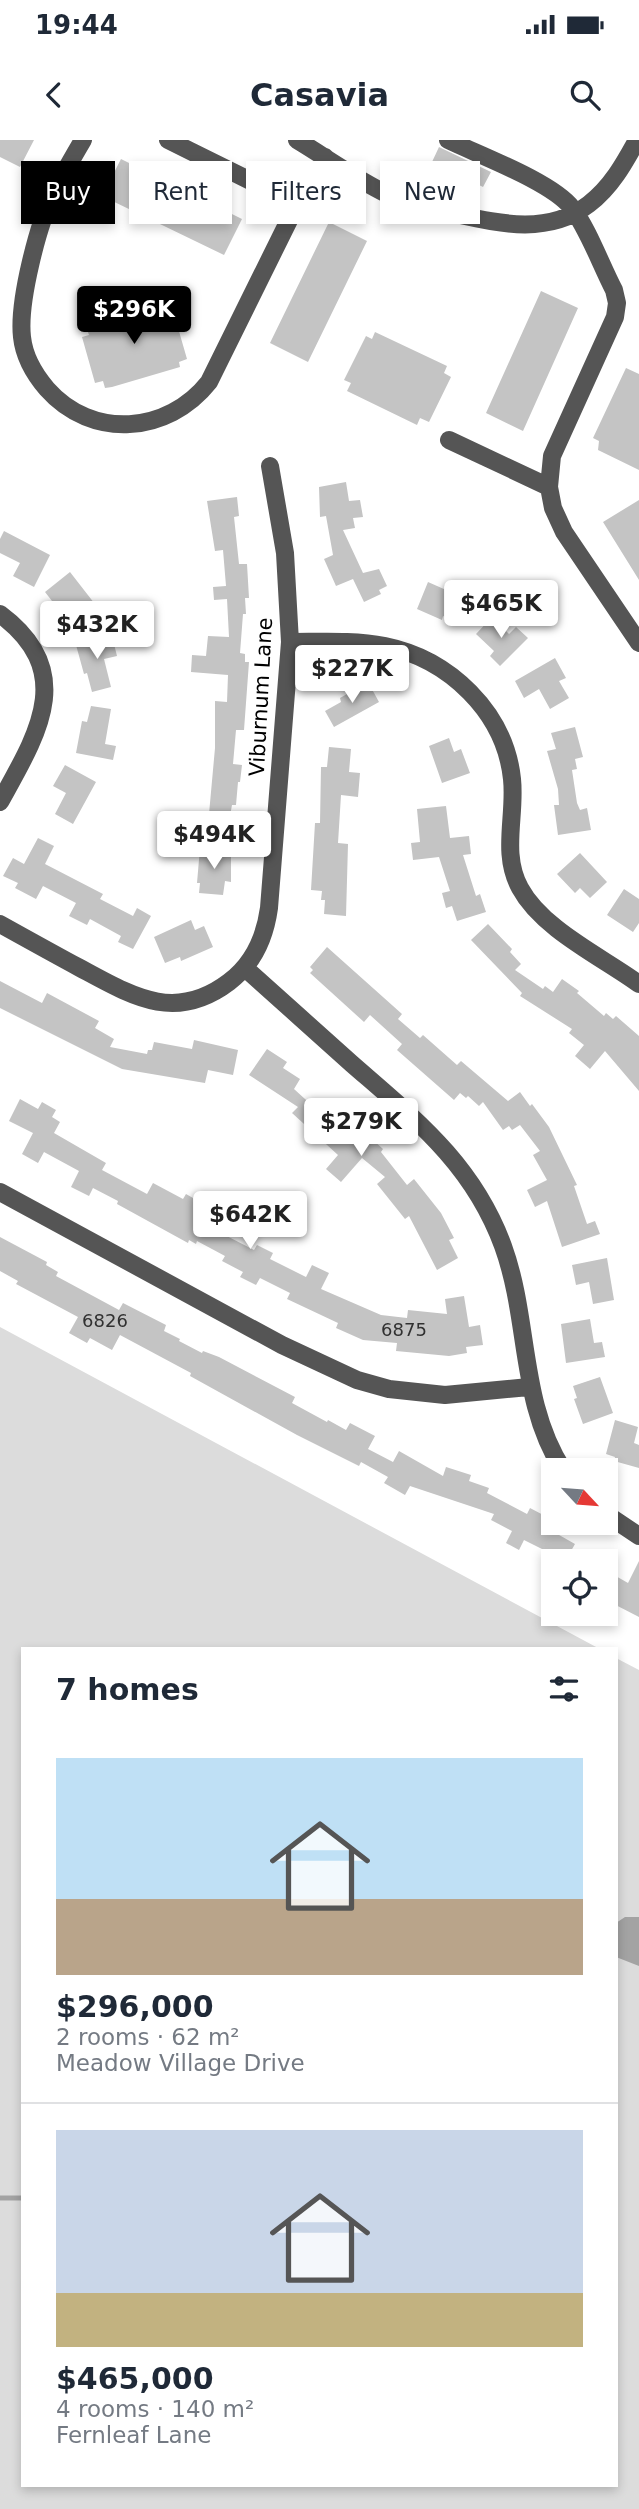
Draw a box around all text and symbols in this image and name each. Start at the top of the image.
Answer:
text: 19:44 [35,10,118,40]
icon: back [35,76,73,114]
text: Casavia [250,76,389,114]
icon: search [566,76,604,114]
chip: Buy [21,161,115,224]
chip: Rent [129,161,232,224]
chip: Filters [246,161,366,224]
chip: New [380,161,480,224]
pin: $296K [85,286,183,346]
text: $296K [93,296,175,322]
pin: $465K [452,580,550,640]
text: $465K [460,590,542,616]
pin: $432K [48,602,146,661]
text: $432K [56,611,138,637]
street label: Viburnum Lane [245,617,277,777]
pin: $227K [303,645,401,705]
text: $227K [311,655,393,681]
pin: $494K [165,812,263,871]
text: $494K [173,821,255,847]
pin: $279K [312,1098,410,1158]
text: $279K [320,1108,402,1134]
pin: $642K [201,1192,299,1251]
text: $642K [209,1201,291,1227]
house number: 6826 [82,1310,128,1331]
house number: 6875 [381,1319,427,1340]
north arrow [541,1458,618,1535]
map controls [541,1458,618,1626]
button: locate [541,1549,618,1626]
icon: filters [545,1670,583,1708]
text: 7 homes [56,1672,199,1707]
icon: home [257,1803,383,1929]
text: $296,000 [56,1989,214,2024]
text: 2 rooms · 62 m² [56,2024,240,2050]
text: Meadow Village Drive [56,2050,305,2076]
icon: home [257,2175,383,2301]
text: $465,000 [56,2361,214,2396]
text: 4 rooms · 140 m² [56,2396,254,2422]
text: Fernleaf Lane [56,2422,211,2448]

